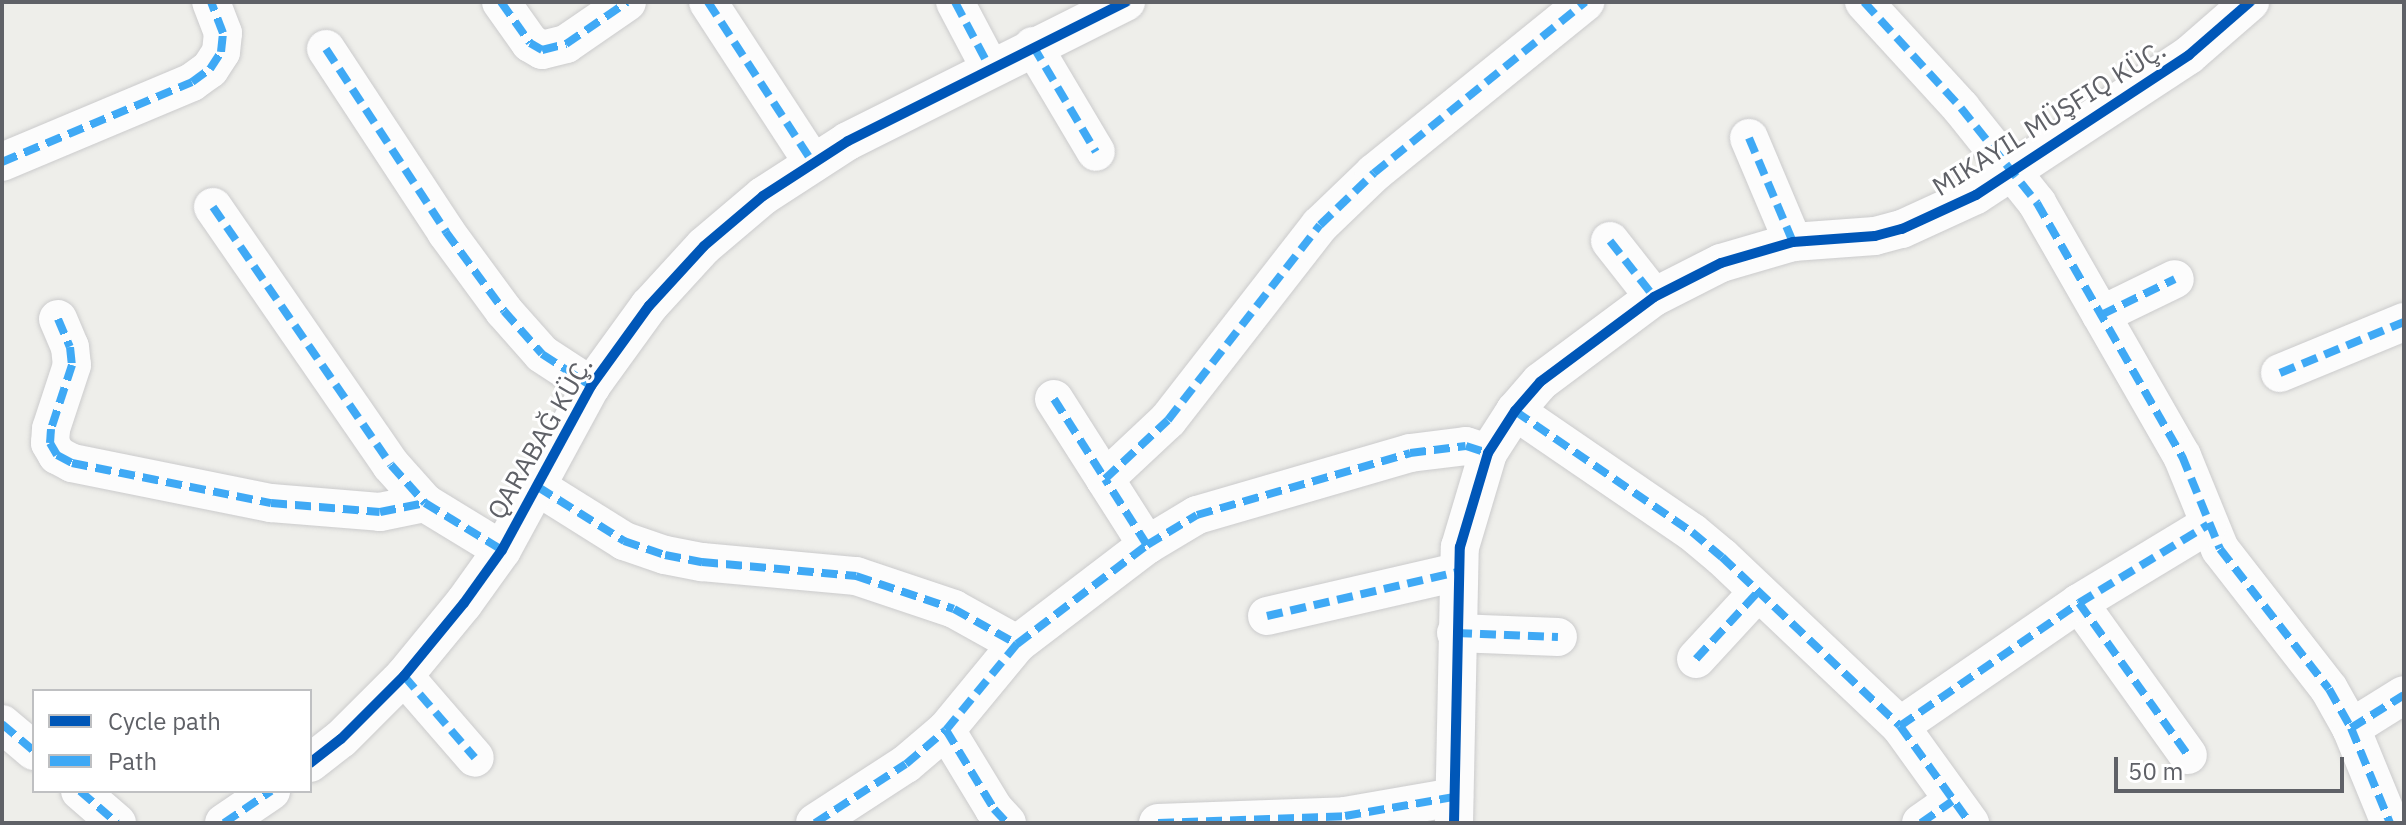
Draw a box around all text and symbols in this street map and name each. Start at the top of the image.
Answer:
street label: MIKAYIL MÜŞFIQ KÜÇ. [1927,34,2171,202]
street label: QARABAĞ KÜÇ. [481,351,599,525]
legend [32,689,312,793]
text: Cycle path [108,705,221,737]
scale bar [2118,741,2348,791]
text: Path [108,745,157,777]
text: 50 m [2128,755,2183,787]

